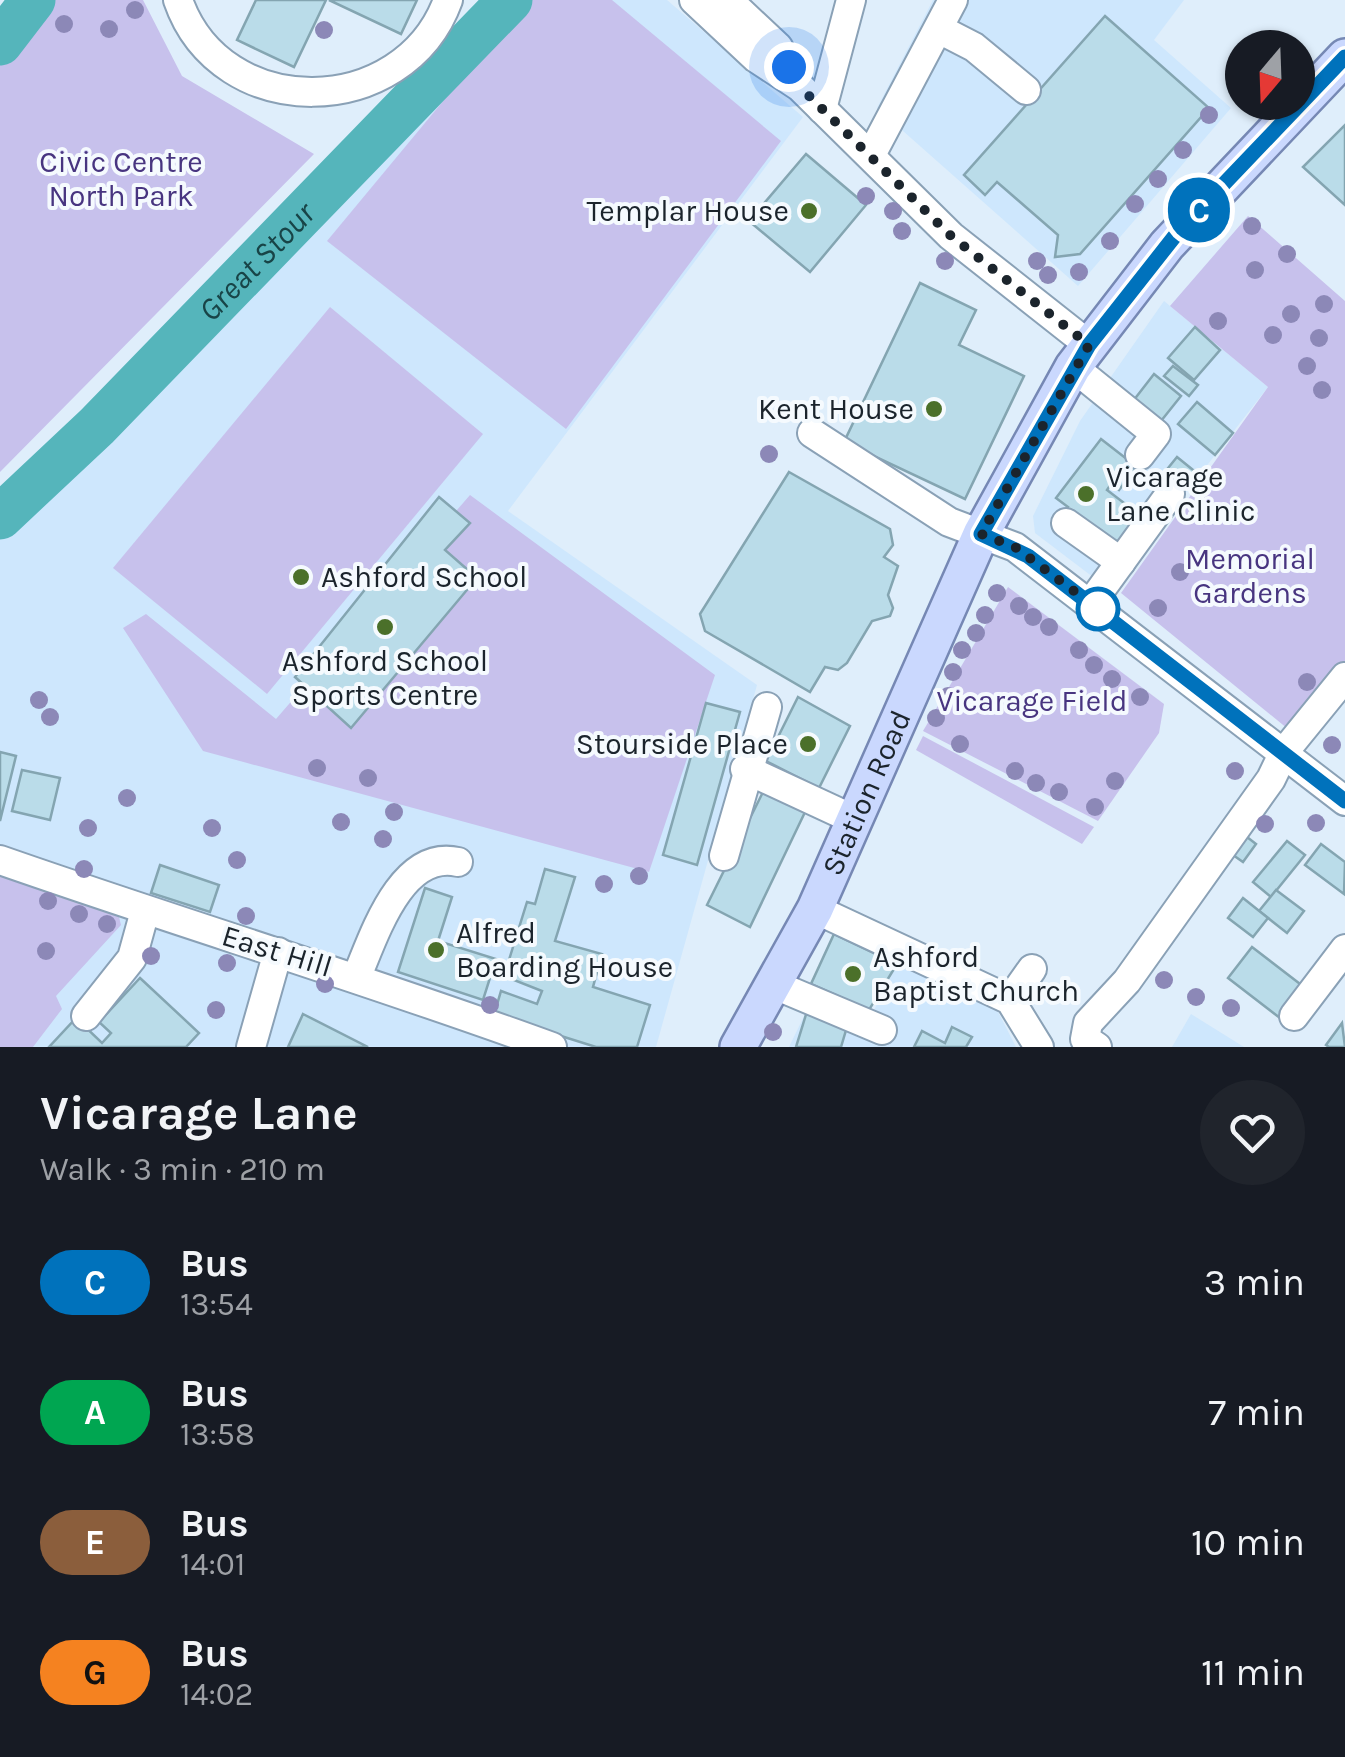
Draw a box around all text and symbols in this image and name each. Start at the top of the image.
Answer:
north arrow [1225,30,1315,120]
map controls [1225,30,1315,120]
your location [764,42,814,92]
park label: Civic Centre North Park [39,144,203,214]
line badge: C [1166,178,1232,242]
text: C [1188,190,1210,231]
place label: Templar House [587,193,789,229]
water label: Great Stour [191,194,323,329]
marker: Templar House [798,200,820,222]
place label: Kent House [758,391,914,427]
marker: Kent House [923,398,945,420]
place label: Vicarage Lane Clinic [1106,459,1255,529]
marker: Vicarage Lane Clinic [1075,483,1097,505]
park label: Memorial Gardens [1185,541,1315,611]
place label: Ashford School [321,559,527,595]
marker: Ashford School [290,566,312,588]
unlabelled marker [1077,588,1119,630]
marker: Ashford School Sports Centre [374,616,396,638]
place label: Ashford School Sports Centre [282,643,488,713]
park label: Vicarage Field [937,683,1127,719]
street label: Station Road [814,705,919,881]
place label: Stourside Place [576,726,788,762]
marker: Stourside Place [797,733,819,755]
place label: Alfred Boarding House [456,915,673,985]
street label: East Hill [218,917,336,985]
marker: Alfred Boarding House [425,939,447,961]
place label: Ashford Baptist Church [873,939,1079,1009]
marker: Ashford Baptist Church [842,963,864,985]
button: heart [1200,1080,1305,1185]
text: Vicarage Lane [40,1085,358,1141]
text: Walk · 3 min · 210 m [40,1151,325,1188]
text: Bus [180,1241,249,1286]
text: 3 min [1204,1260,1305,1305]
text: C [84,1262,106,1303]
text: 13:54 [180,1286,253,1323]
text: Bus [180,1371,249,1416]
text: 7 min [1208,1390,1305,1435]
text: A [84,1392,106,1433]
text: 13:58 [180,1416,255,1453]
text: Bus [180,1501,249,1546]
text: 10 min [1191,1520,1305,1565]
text: E [85,1522,105,1563]
text: 14:01 [180,1546,245,1583]
text: Bus [180,1631,249,1676]
text: 11 min [1201,1650,1305,1695]
text: G [83,1652,107,1693]
text: 14:02 [180,1676,253,1713]

